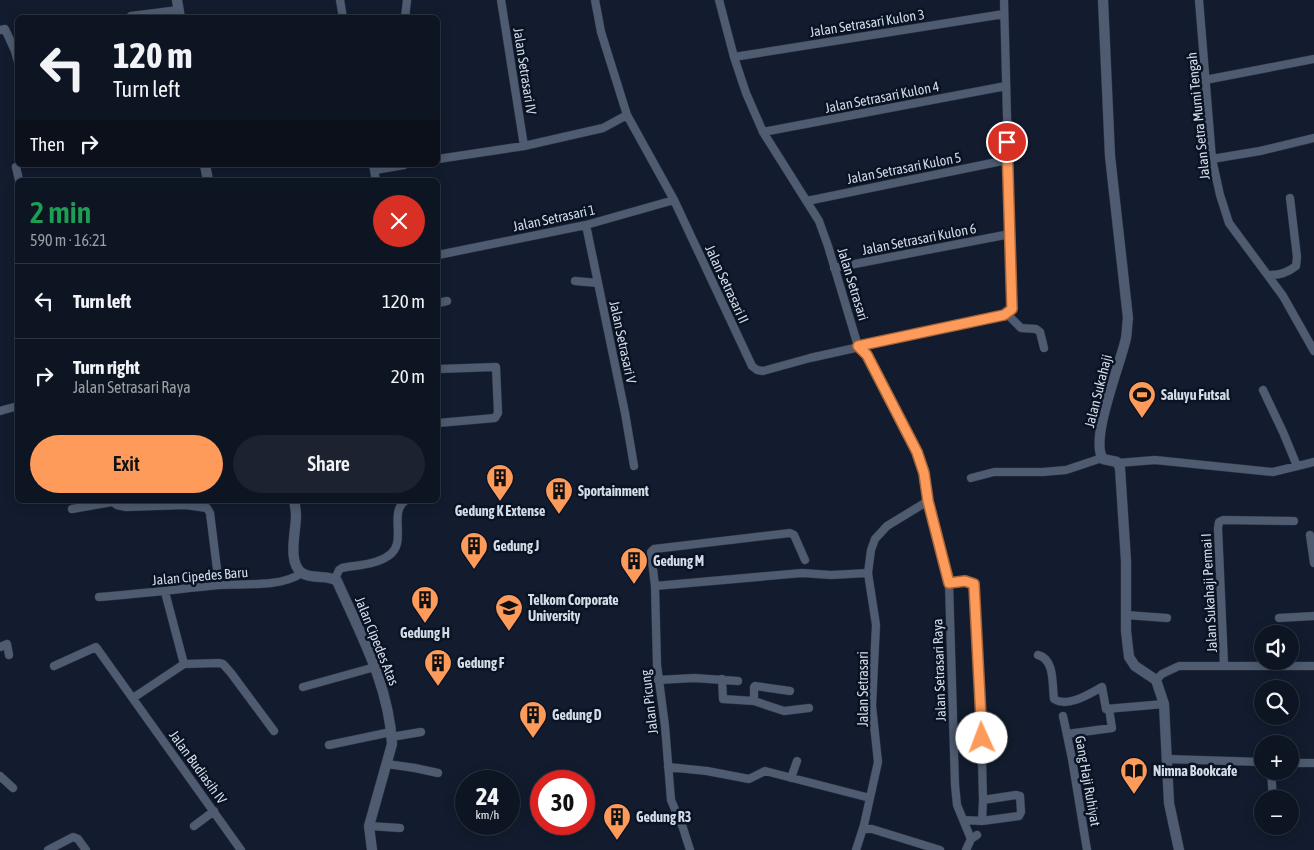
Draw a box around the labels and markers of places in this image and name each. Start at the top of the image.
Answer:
pin [986,121,1028,163]
sports icon: Saluyu Futsal [1127,380,1157,419]
place label: Saluyu Futsal [1161,387,1230,403]
building icon: Gedung K Extense [485,463,515,502]
building icon: Sportainment [544,476,574,515]
place label: Sportainment [578,483,649,499]
place label: Gedung K Extense [455,503,545,519]
building icon: Gedung J [459,531,489,570]
place label: Gedung J [493,538,539,554]
building icon: Gedung M [619,546,649,585]
place label: Gedung M [653,553,704,569]
building icon: Gedung H [410,585,440,624]
place label: Telkom Corporate University [528,592,619,624]
school or university icon: Telkom Corporate University [494,593,524,632]
place label: Gedung H [400,625,450,641]
building icon: Gedung F [423,648,453,687]
place label: Gedung F [457,655,505,671]
building icon: Gedung D [518,700,548,739]
place label: Gedung D [552,707,602,723]
library icon: Nimna Bookcafe [1119,756,1149,795]
place label: Nimna Bookcafe [1153,763,1237,779]
building icon: Gedung R3 [602,802,632,841]
place label: Gedung R3 [636,809,691,825]

